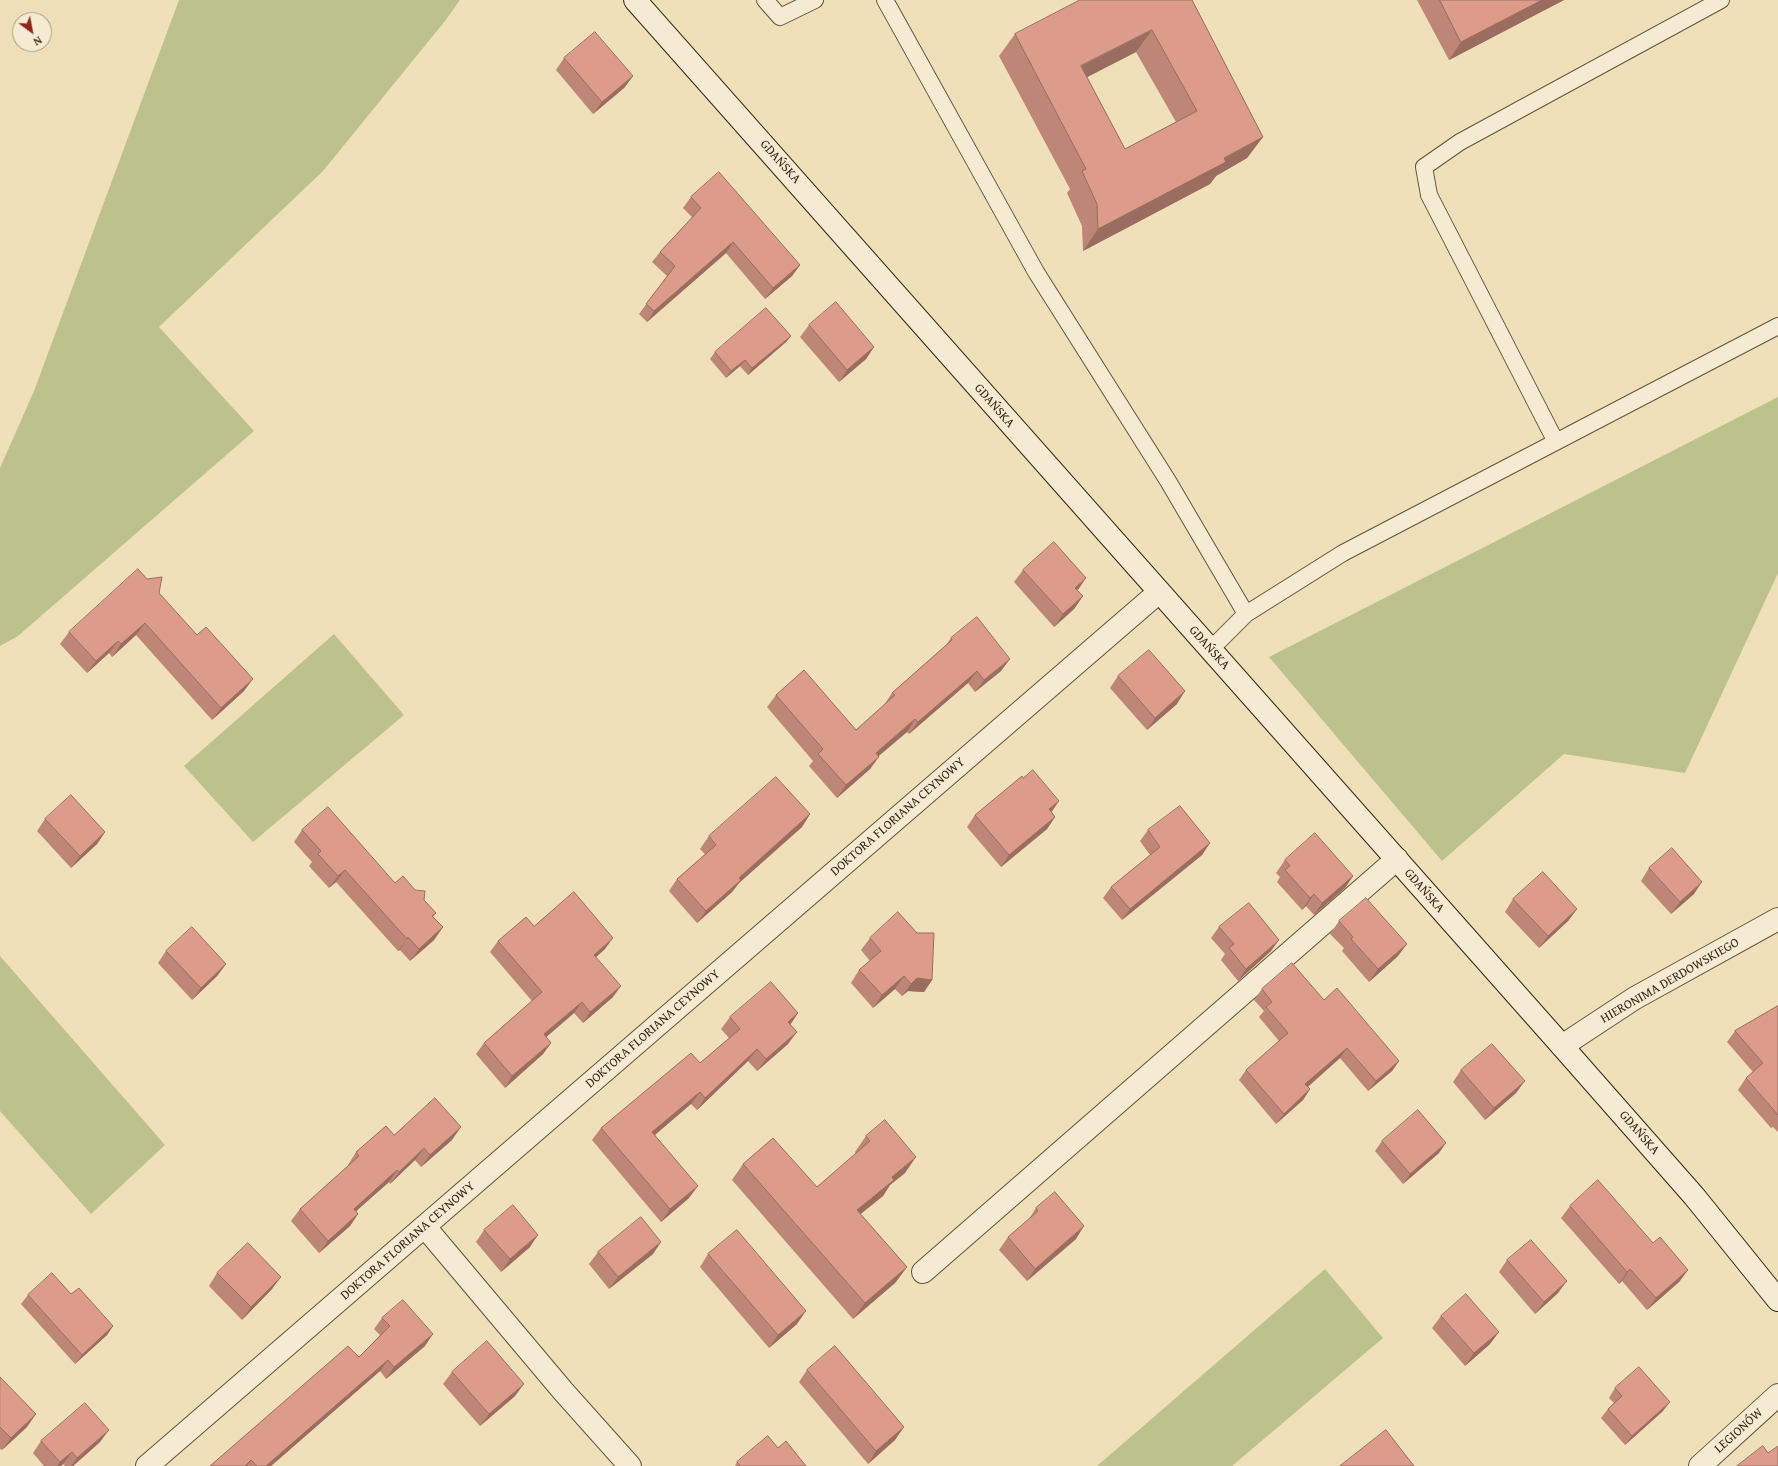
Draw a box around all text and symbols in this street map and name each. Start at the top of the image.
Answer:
north arrow [12,12,52,52]
text: N [30,33,45,50]
street label: GDAŃSKA [756,137,804,187]
street label: GDAŃSKA [971,381,1017,431]
street label: GDAŃSKA [1185,623,1233,673]
street label: DOKTORA FLORIANA CEYNOWY [828,754,968,880]
street label: GDAŃSKA [1401,866,1447,916]
street label: HIERONIMA DERDOWSKIEGO [1598,935,1742,1027]
street label: DOKTORA FLORIANA CEYNOWY [583,966,723,1092]
street label: GDAŃSKA [1616,1108,1662,1158]
street label: DOKTORA FLORIANA CEYNOWY [338,1178,478,1304]
street label: LEGIONÓW [1712,1405,1766,1457]

